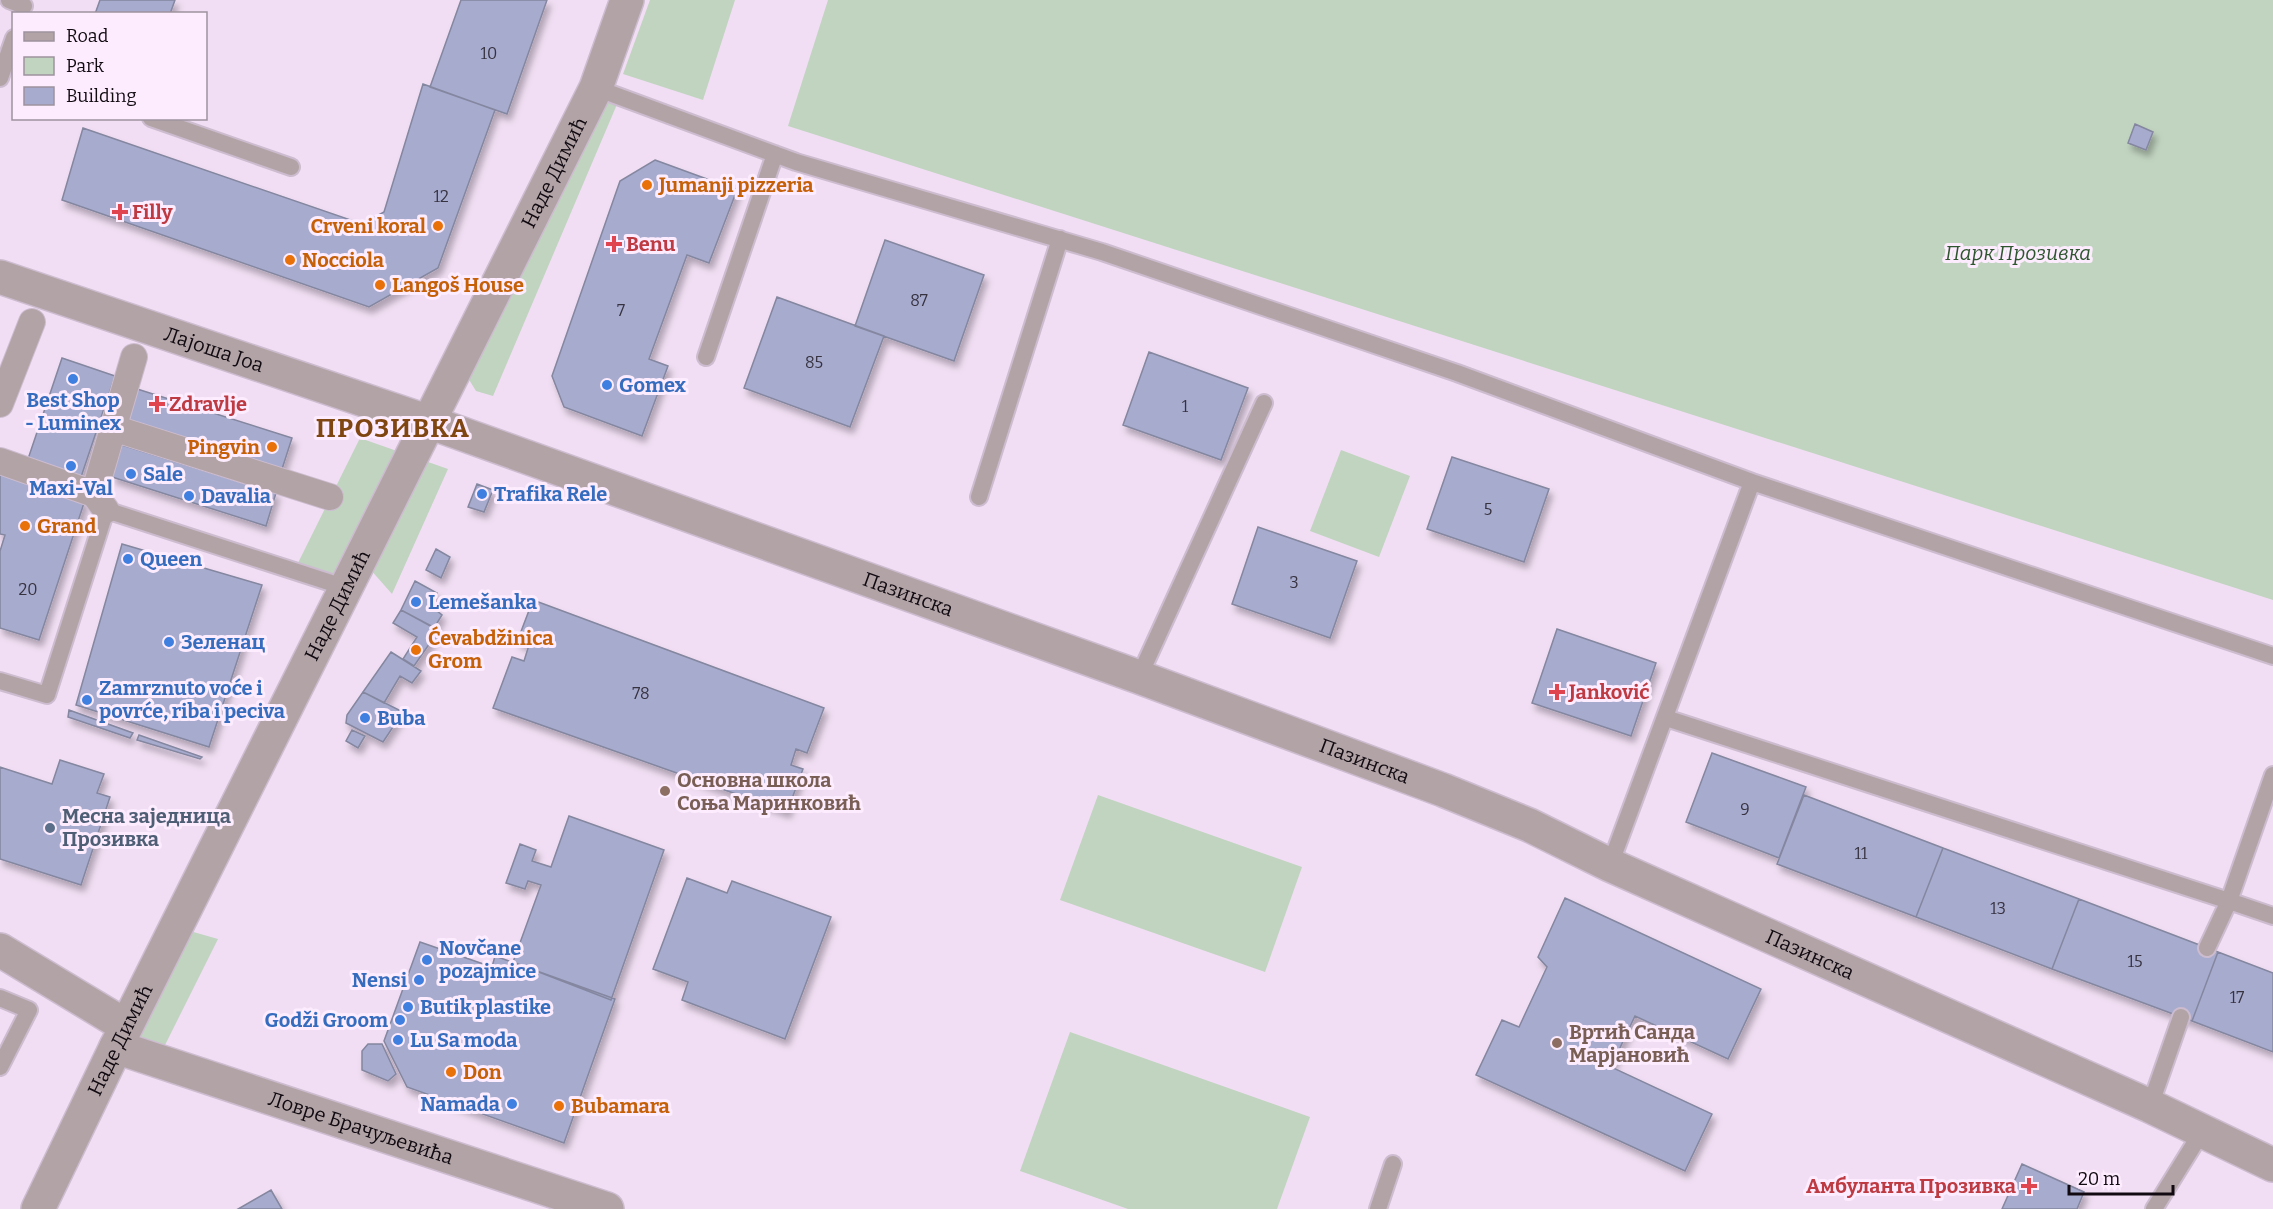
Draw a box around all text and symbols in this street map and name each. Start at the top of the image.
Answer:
legend [12,12,207,120]
text: Road [66,25,109,47]
house number: 10 [481,44,497,63]
text: Park [66,55,105,77]
text: Building [66,85,137,107]
street label: Наде Димић [516,112,592,232]
place label: Jumanji pizzeria [658,173,814,197]
marker: Jumanji pizzeria [640,178,654,192]
house number: 12 [433,187,449,206]
place label: Filly [132,200,173,224]
marker: Filly [113,205,127,219]
place label: Crveni koral [311,214,426,238]
marker: Crveni koral [431,219,445,233]
place label: Benu [626,232,676,256]
marker: Benu [607,237,621,251]
park label: Парк Прозивка [1945,241,2091,265]
place label: Nocciola [302,248,384,272]
marker: Nocciola [283,253,297,267]
place label: Langoš House [392,273,524,297]
marker: Langoš House [373,278,387,292]
house number: 87 [910,291,928,310]
house number: 7 [617,301,625,320]
street label: Лајоша Јоа [161,321,267,377]
house number: 85 [805,353,823,372]
marker: Best Shop - Luminex [66,372,80,386]
place label: Gomex [619,373,686,397]
marker: Gomex [600,378,614,392]
place label: Best Shop - Luminex [25,388,122,435]
place label: Zdravlje [169,392,247,416]
marker: Zdravlje [150,397,164,411]
house number: 1 [1182,397,1189,416]
district label: ПРОЗИВКА [316,413,470,444]
place label: Pingvin [187,435,260,459]
marker: Pingvin [265,440,279,454]
marker: Maxi-Val [64,459,78,473]
place label: Sale [143,462,183,486]
marker: Sale [124,467,138,481]
place label: Maxi-Val [29,476,113,500]
place label: Trafika Rele [494,482,607,506]
place label: Davalia [201,484,271,508]
marker: Trafika Rele [475,487,489,501]
marker: Davalia [182,489,196,503]
house number: 5 [1484,500,1492,519]
place label: Grand [37,514,96,538]
marker: Grand [18,519,32,533]
street label: Наде Димић [299,545,375,665]
place label: Queen [140,547,202,571]
marker: Queen [121,552,135,566]
street label: Пазинска [860,567,957,621]
house number: 3 [1289,573,1299,592]
house number: 20 [19,580,37,599]
place label: Lemešanka [428,590,537,614]
marker: Lemešanka [409,595,423,609]
place label: Ćevabdžinica Grom [428,626,553,673]
place label: Зеленац [181,630,266,654]
marker: Зеленац [162,635,176,649]
marker: Ćevabdžinica Grom [409,643,423,657]
place label: Zamrznuto voće i povrće, riba i peciva [99,676,285,723]
place label: Janković [1568,680,1650,704]
house number: 78 [632,684,650,703]
marker: Janković [1550,685,1564,699]
marker: Zamrznuto voće i povrće, riba i peciva [80,693,94,707]
place label: Buba [377,706,425,730]
marker: Buba [358,711,372,725]
street label: Пазинска [1316,733,1413,789]
place label: Основна школа Соња Маринковић [677,768,861,815]
marker: Основна школа Соња Маринковић [658,784,672,798]
house number: 9 [1740,800,1750,819]
place label: Месна заједница Прозивка [62,804,231,851]
marker: Месна заједница Прозивка [43,821,57,835]
house number: 11 [1855,844,1868,863]
house number: 13 [1990,899,2006,918]
street label: Пазинска [1762,924,1858,985]
place label: Novčane pozajmice [439,936,536,983]
house number: 15 [2127,952,2143,971]
marker: Novčane pozajmice [420,953,434,967]
place label: Nensi [352,968,408,992]
marker: Nensi [412,973,426,987]
street label: Наде Димић [82,980,158,1099]
house number: 17 [2230,988,2244,1007]
place label: Butik plastike [420,995,551,1019]
marker: Butik plastike [401,1000,415,1014]
place label: Godži Groom [264,1008,388,1032]
marker: Godži Groom [393,1013,407,1027]
place label: Вртић Санда Марјановић [1569,1020,1695,1067]
place label: Lu Sa moda [410,1028,517,1052]
marker: Lu Sa moda [391,1033,405,1047]
marker: Вртић Санда Марјановић [1550,1036,1564,1050]
place label: Don [463,1060,502,1084]
marker: Don [444,1065,458,1079]
street label: Ловре Брачуљевића [265,1086,457,1170]
place label: Namada [420,1092,500,1116]
place label: Bubamara [571,1094,670,1118]
marker: Namada [505,1097,519,1111]
marker: Bubamara [552,1099,566,1113]
scale bar [2069,1158,2172,1196]
text: 20 m [2078,1168,2120,1190]
place label: Амбуланта Прозивка [1806,1174,2016,1198]
marker: Амбуланта Прозивка [2020,1177,2038,1195]

